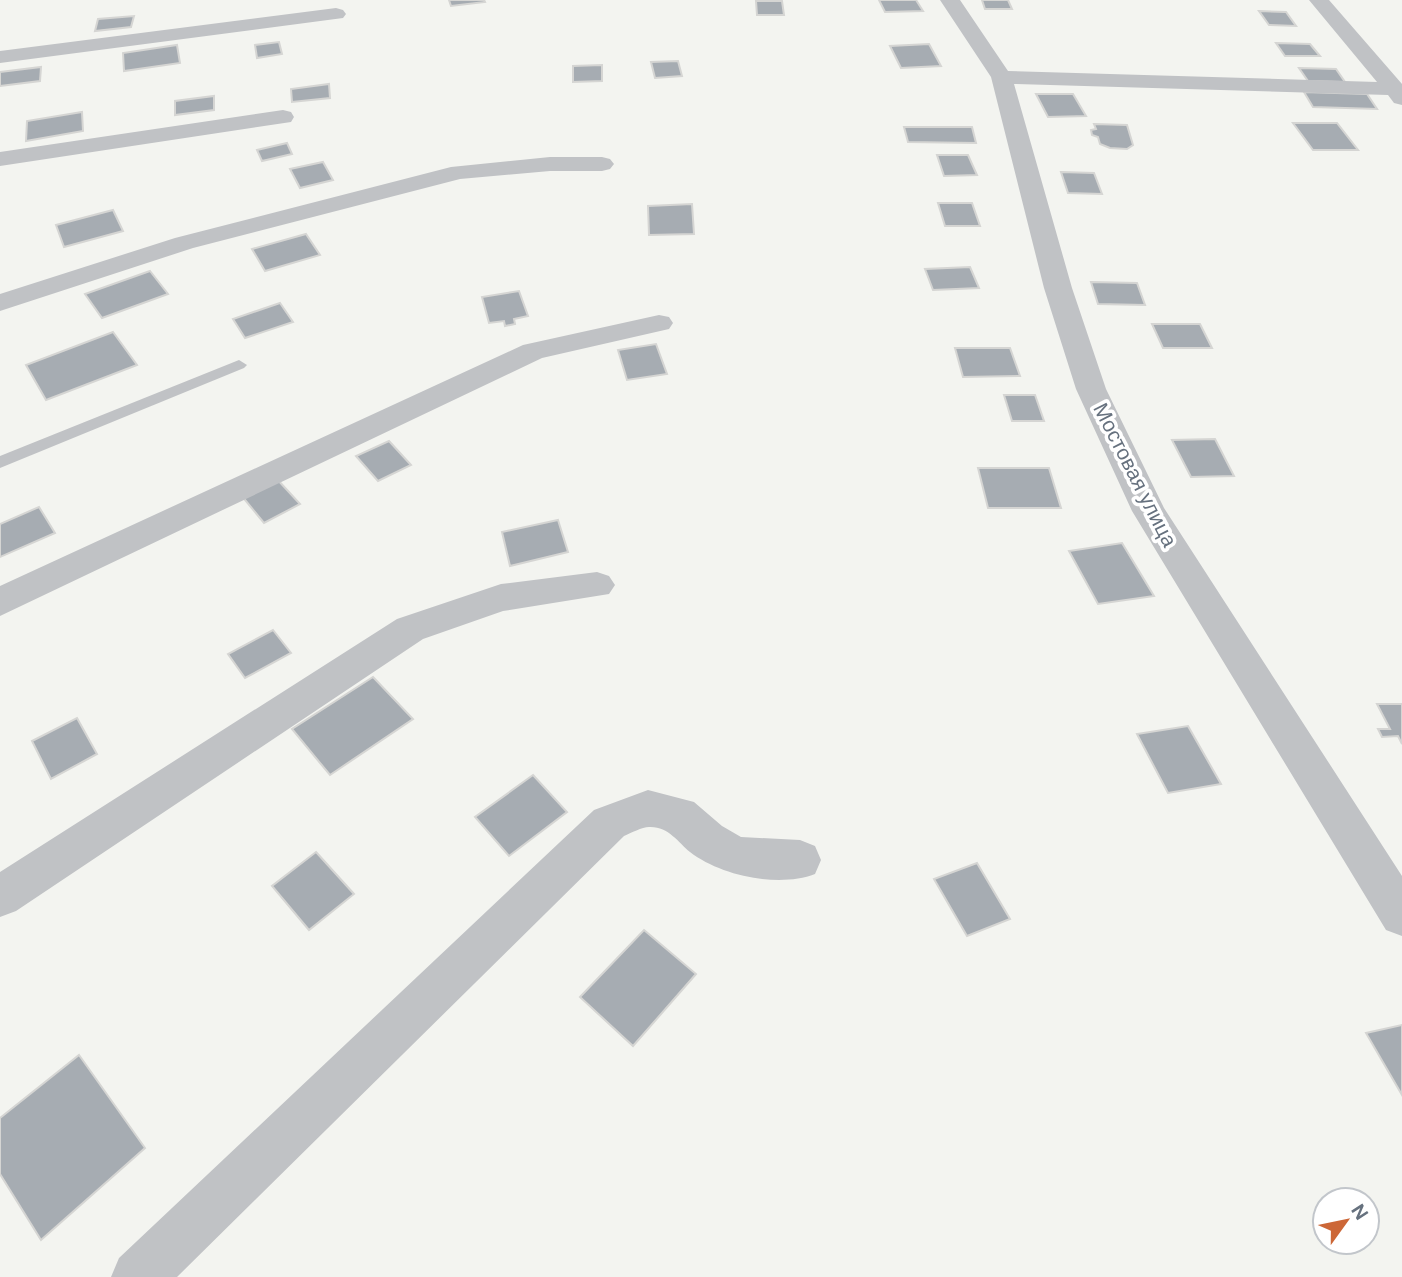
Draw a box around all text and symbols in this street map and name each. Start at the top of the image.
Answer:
street label: Мостовая улица [1087,398,1184,552]
north arrow [1311,1186,1381,1256]
text: N [1346,1199,1374,1225]

